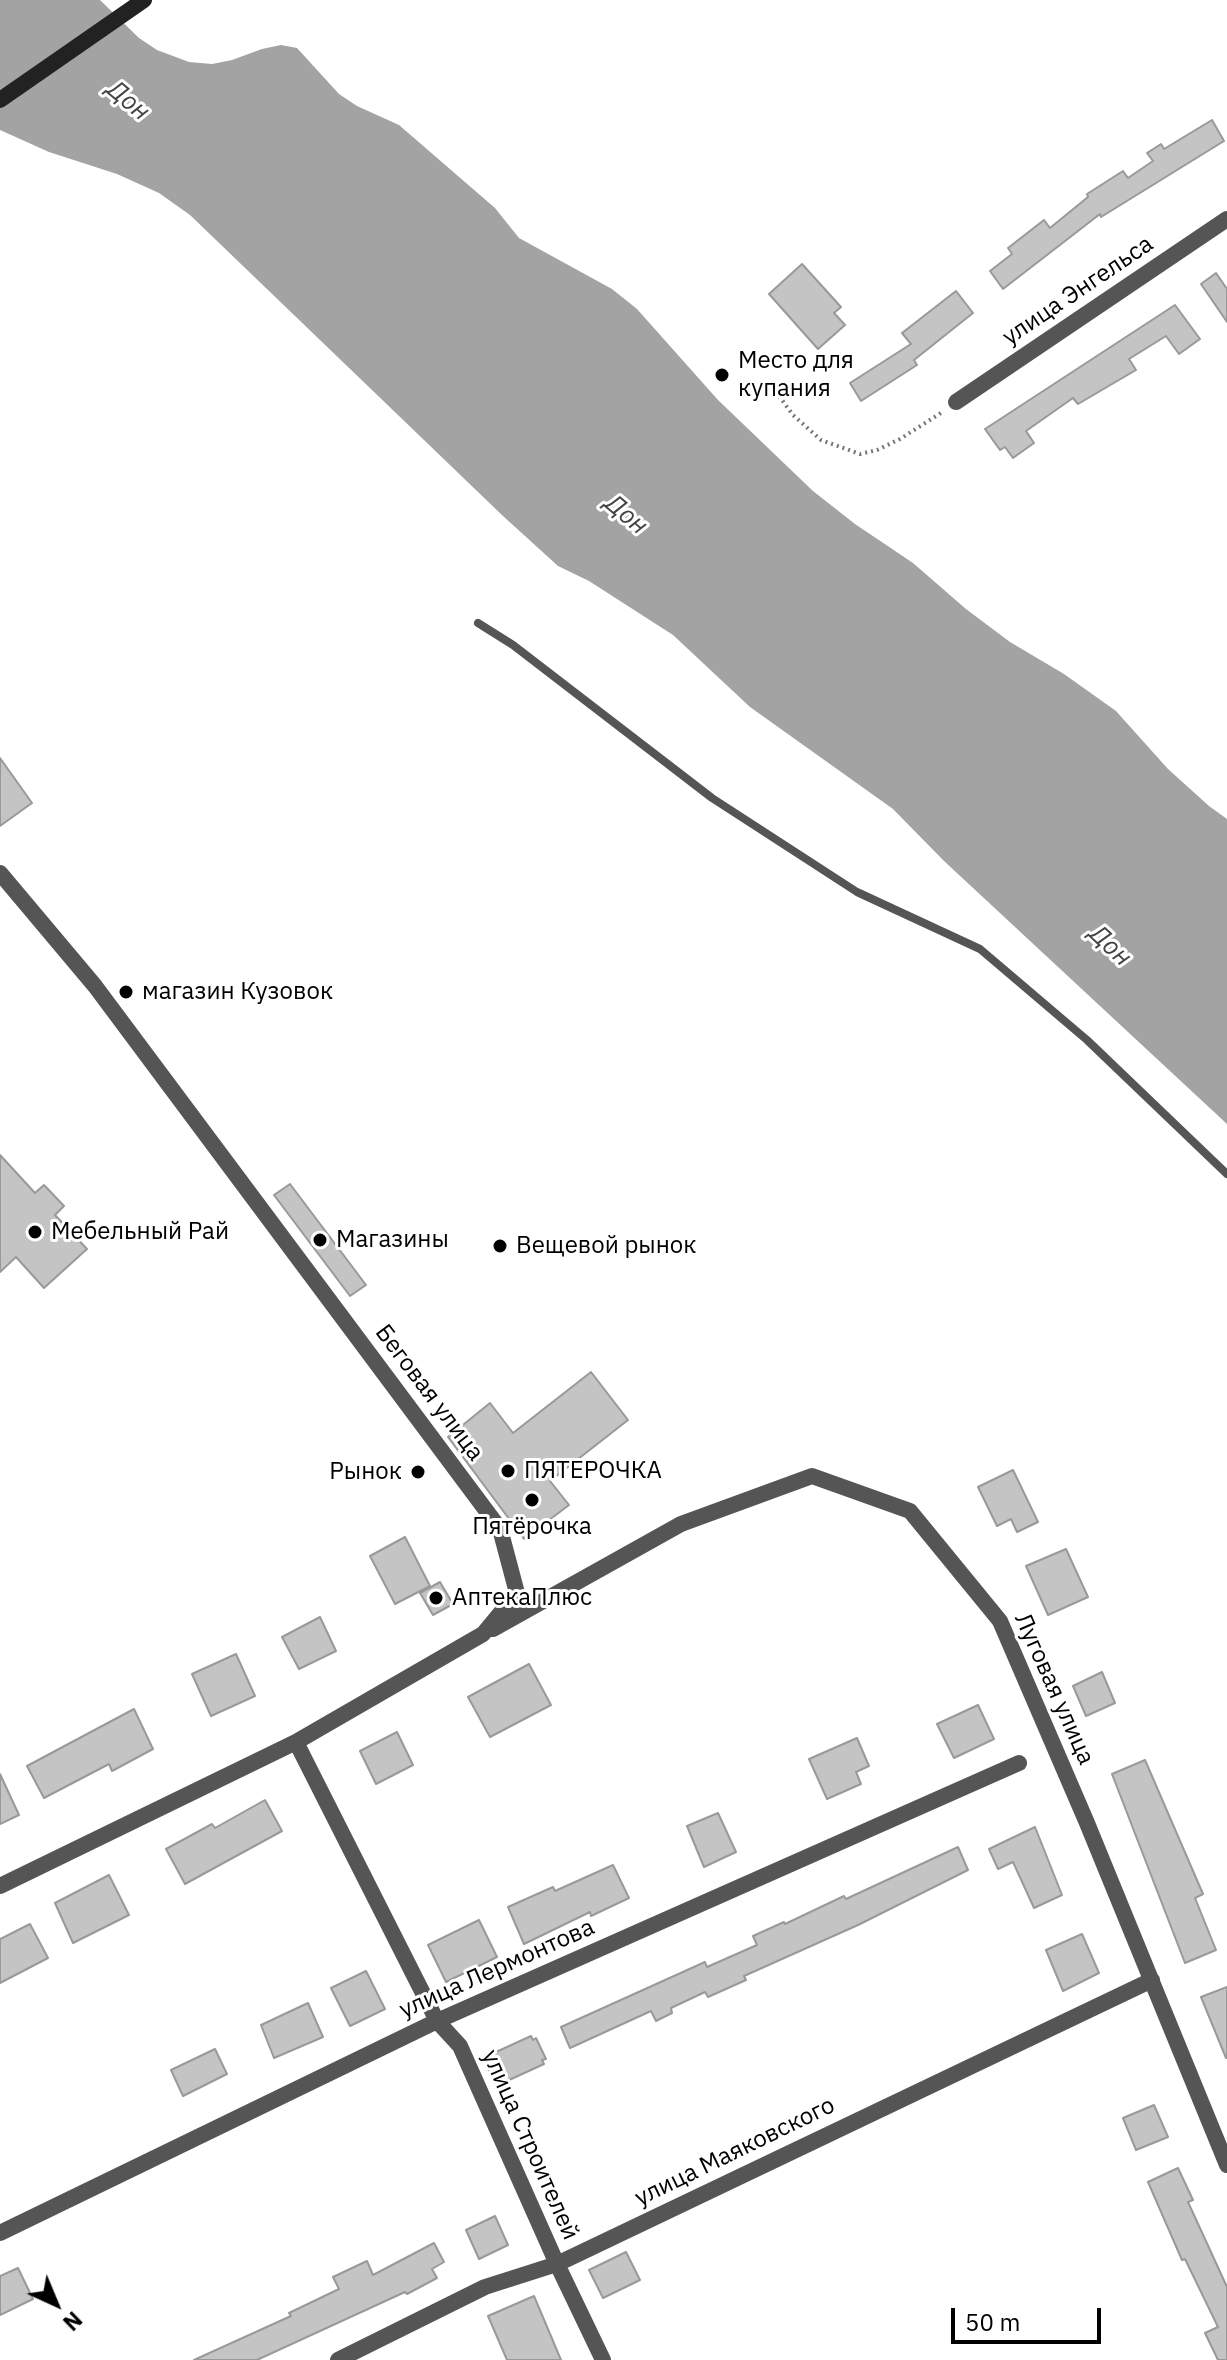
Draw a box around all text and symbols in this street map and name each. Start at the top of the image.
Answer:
water label: Дон [100,74,156,128]
street label: улица Энгельса [997,230,1159,352]
place label: Место для купания [738,347,854,403]
marker: Место для купания [713,366,731,384]
water label: Дон [598,488,654,542]
water label: Дон [1082,919,1138,973]
place label: магазин Кузовок [142,978,333,1006]
marker: магазин Кузовок [117,983,135,1001]
place label: Мебельный Рай [51,1218,229,1246]
marker: Мебельный Рай [26,1223,44,1241]
place label: Магазины [336,1226,449,1254]
marker: Магазины [311,1231,329,1249]
place label: Вещевой рынок [516,1232,696,1260]
marker: Вещевой рынок [491,1237,509,1255]
street label: Беговая улица [368,1319,490,1467]
place label: ПЯТЕРОЧКА [524,1457,662,1485]
place label: Рынок [329,1458,402,1486]
marker: ПЯТЕРОЧКА [499,1462,517,1480]
marker: Рынок [409,1463,427,1481]
marker: Пятёрочка [523,1491,541,1509]
place label: Пятёрочка [472,1513,592,1541]
place label: АптекаПлюс [452,1584,592,1612]
marker: АптекаПлюс [427,1589,445,1607]
street label: Луговая улица [1008,1609,1100,1769]
street label: улица Лермонтова [395,1913,599,2025]
street label: улица Строителей [475,2046,585,2244]
street label: улица Маяковского [630,2091,840,2213]
north arrow [16,2264,96,2344]
scale bar [955,2292,1105,2342]
text: N [57,2306,89,2338]
text: 50 m [965,2306,1020,2338]

